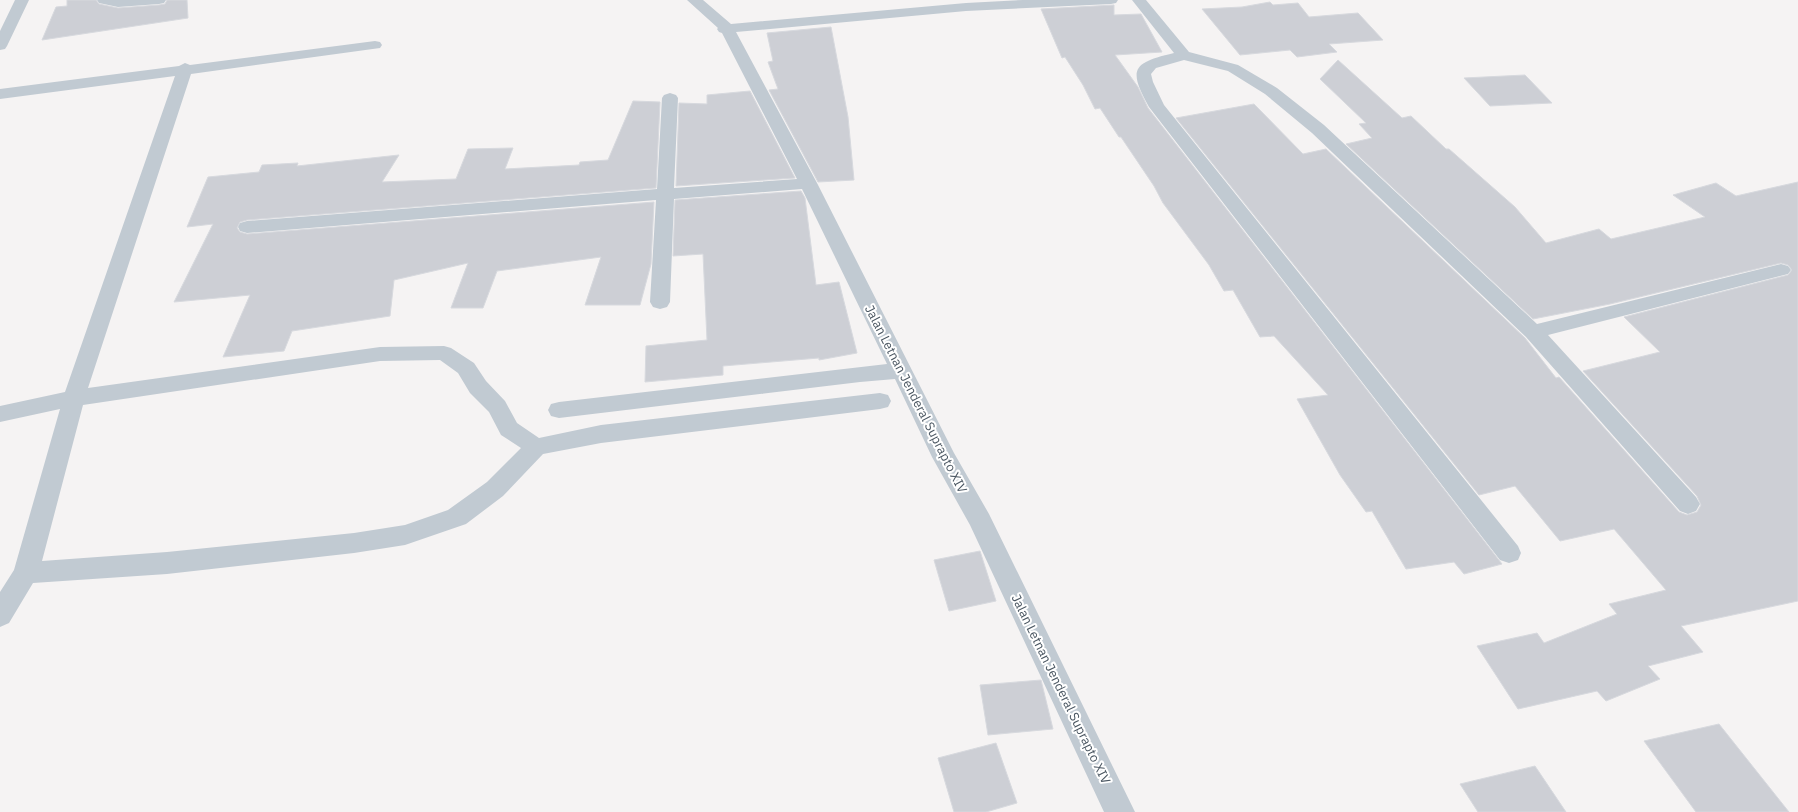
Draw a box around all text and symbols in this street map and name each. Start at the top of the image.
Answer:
street label: Jalan Letnan Jenderal Suprapto XIV [861,302,971,496]
street label: Jalan Letnan Jenderal Suprapto XIV [1008,591,1114,787]

